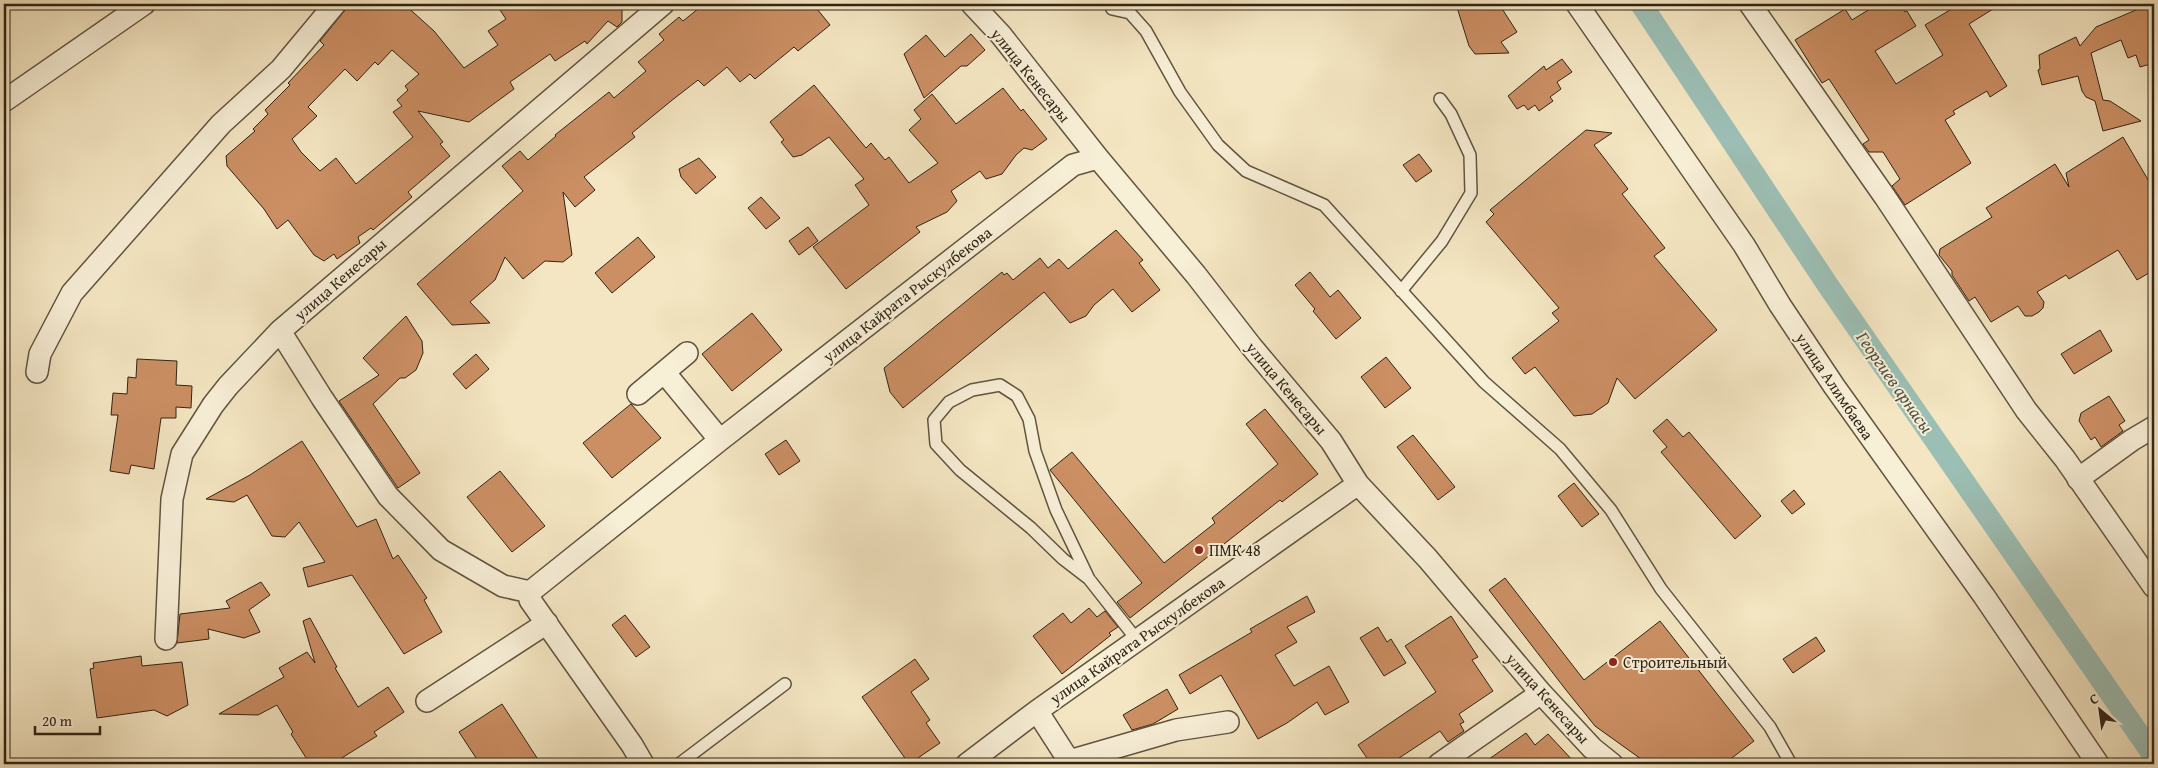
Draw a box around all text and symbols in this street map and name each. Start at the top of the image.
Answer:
street label: улица Кенесары [985,22,1077,127]
street label: улица Кайрата Рыскулбекова [817,220,997,368]
street label: улица Кенесары [288,232,391,327]
water label: Георгиев арнасы [1849,325,1940,439]
street label: улица Алимбаева [1790,327,1880,445]
street label: улица Кенесары [1240,335,1333,440]
place label: ПМК 48 [1209,538,1261,562]
marker: ПМК 48 [1193,544,1205,556]
street label: улица Кайрата Рыскулбекова [1044,570,1230,710]
street label: улица Кенесары [1500,646,1596,749]
place label: Строительный [1623,650,1728,674]
marker: Строительный [1607,656,1619,668]
north arrow [2076,686,2126,736]
text: С [2085,688,2102,709]
scale bar [35,703,100,735]
text: 20 m [42,710,73,731]

